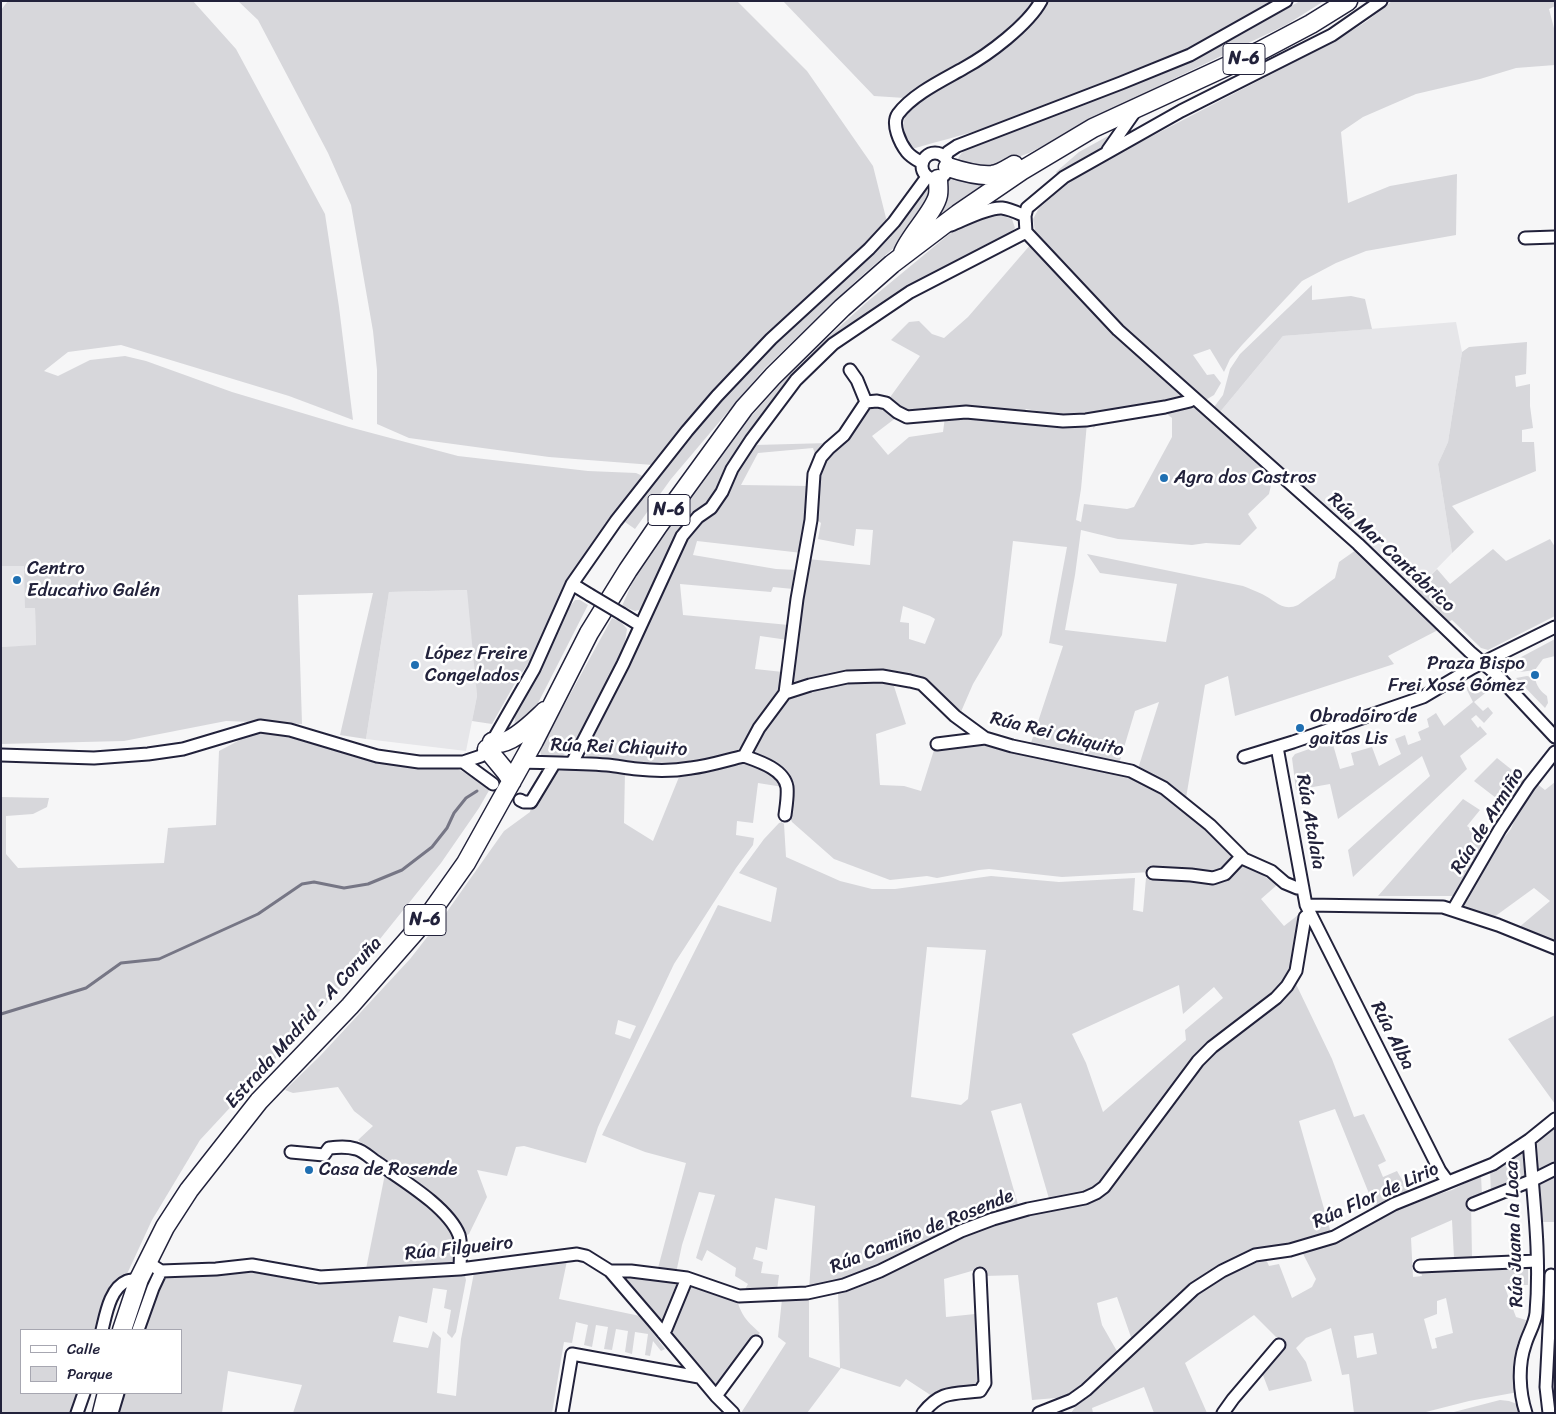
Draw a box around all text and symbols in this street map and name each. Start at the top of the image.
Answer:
road number: N-6 [1223,44,1265,74]
place label: Agra dos Castros [1174,467,1316,489]
marker: Agra dos Castros [1158,472,1170,484]
street label: Rúa Mar Cantábrico [1323,488,1459,618]
road number: N-6 [648,494,690,526]
place label: Centro Educativo Galén [27,558,160,602]
marker: Centro Educativo Galén [11,574,23,586]
place label: López Freire Congelados [425,643,527,687]
place label: Praza Bispo Frei Xosé Gómez [1388,653,1525,697]
marker: López Freire Congelados [409,659,421,671]
marker: Praza Bispo Frei Xosé Gómez [1529,669,1541,681]
place label: Obradoiro de gaitas Lis [1310,706,1417,750]
street label: Rúa Rei Chiquito [988,707,1126,763]
marker: Obradoiro de gaitas Lis [1294,722,1306,734]
street label: Rúa Rei Chiquito [550,734,688,762]
street label: Rúa de Armiño [1446,764,1530,878]
street label: Rúa Atalaia [1290,773,1330,871]
road number: N-6 [404,904,446,936]
street label: Estrada Madrid - A Coruña [221,933,387,1113]
street label: Rúa Alba [1365,998,1419,1074]
street label: Rúa Flor de Lirio [1309,1158,1443,1234]
place label: Casa de Rosende [319,1159,457,1181]
street label: Rúa Juana la Loca [1501,1160,1529,1308]
marker: Casa de Rosende [303,1164,315,1176]
street label: Rúa Camiño de Rosende [827,1185,1017,1279]
street label: Rúa Filgueiro [404,1232,514,1266]
legend [20,1329,182,1394]
text: Calle [67,1336,100,1362]
text: Parque [67,1361,112,1387]

